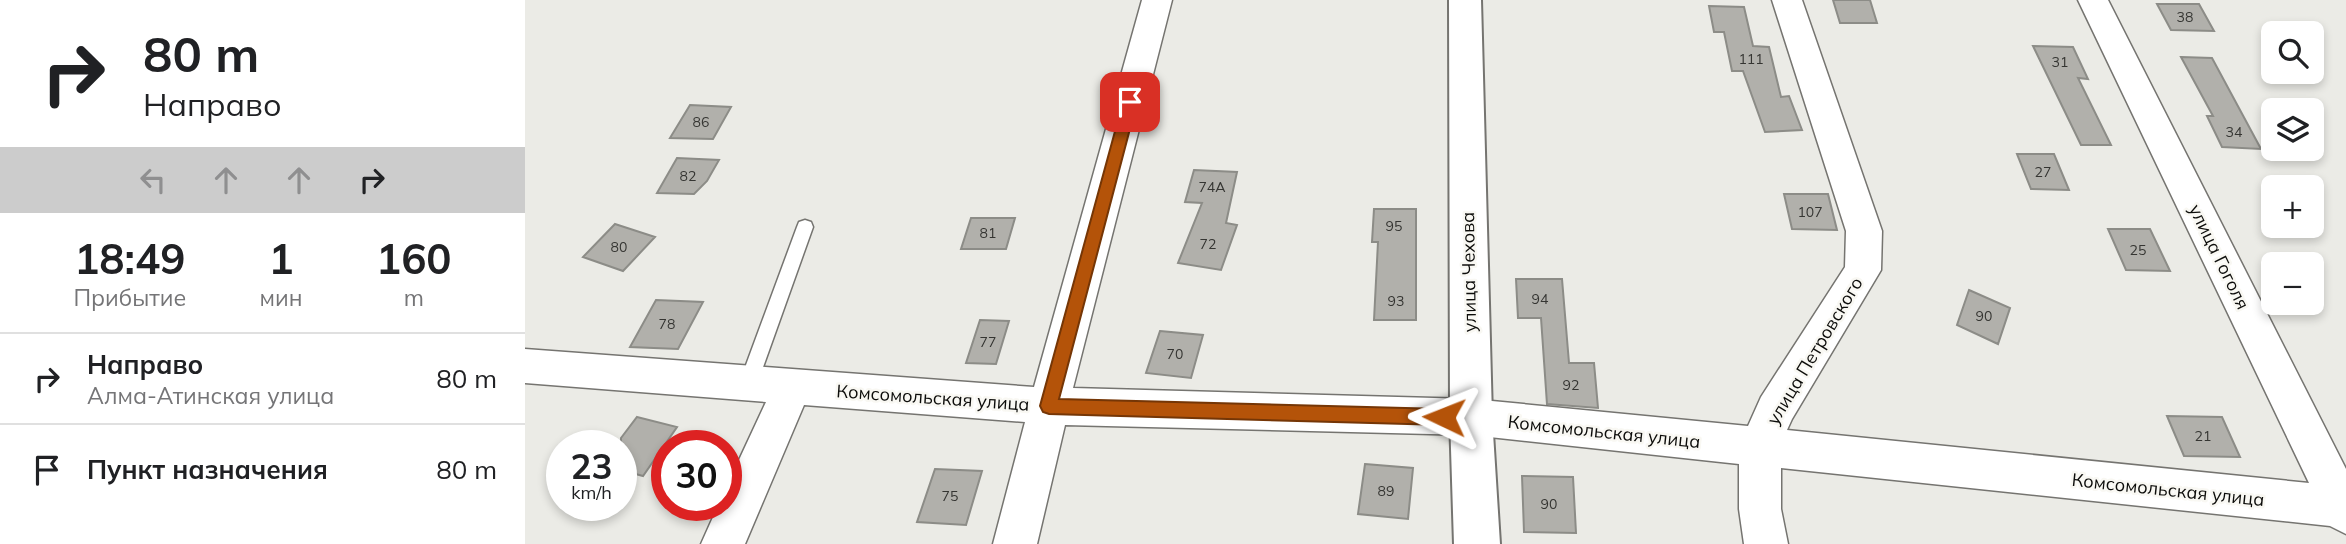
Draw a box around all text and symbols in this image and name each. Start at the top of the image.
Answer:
house number: 38 [2177,8,2193,26]
map controls [2261,21,2324,315]
button: search [2261,21,2324,84]
text: 80 m [143,23,259,84]
icon: right [28,28,119,119]
house number: 111 [1738,50,1764,68]
house number: 31 [2052,53,2068,71]
pin [1100,72,1160,132]
icon: arrive [1111,83,1149,121]
text: Направо [143,84,282,124]
button: layers [2261,98,2324,161]
house number: 86 [693,113,709,131]
house number: 34 [2226,123,2243,141]
icon: left [134,161,172,199]
icon: ahead [207,161,245,199]
icon: ahead [280,161,318,199]
icon: right [353,161,391,199]
house number: 27 [2035,163,2051,181]
house number: 82 [680,167,696,185]
button: + [2261,175,2324,238]
house number: 74А [1198,178,1226,196]
street label: улица Гоголя [2184,200,2255,313]
house number: 107 [1797,203,1823,221]
street label: улица Чехова [1456,212,1481,332]
house number: 95 [1386,217,1402,235]
house number: 81 [980,224,996,242]
text: 18:49 [74,232,185,285]
text: 1 [268,232,294,285]
text: 160 [376,232,452,285]
house number: 72 [1200,235,1216,253]
house number: 80 [611,238,627,256]
house number: 25 [2130,241,2146,259]
button: − [2261,252,2324,315]
street label: улица Петровского [1761,273,1868,429]
text: Прибытие [73,283,186,312]
text: мин [260,283,303,312]
text: m [404,283,424,312]
house number: 94 [1532,290,1549,308]
house number: 93 [1388,292,1404,310]
house number: 90 [1976,307,1992,325]
house number: 78 [659,315,675,333]
house number: 77 [980,333,996,351]
house number: 70 [1167,345,1183,363]
text: Направо [87,348,203,381]
icon: right [28,360,66,398]
text: 80 m [436,362,497,395]
house number: 92 [1563,376,1579,394]
street label: Комсомольская улица [836,379,1030,416]
position arrow [1407,380,1481,454]
text: Алма-Атинская улица [87,381,334,410]
street label: Комсомольская улица [1507,410,1701,453]
house number: 21 [2195,427,2211,445]
speed limit sign: 30 [651,430,742,521]
text: 23 [570,444,613,488]
icon: arrive [28,451,66,489]
text: Пункт назначения [87,453,328,486]
text: 80 m [436,453,497,486]
street label: Комсомольская улица [2071,468,2265,511]
text: km/h [571,481,612,504]
house number: 89 [1378,482,1394,500]
house number: 75 [942,487,958,505]
house number: 90 [1541,495,1557,513]

